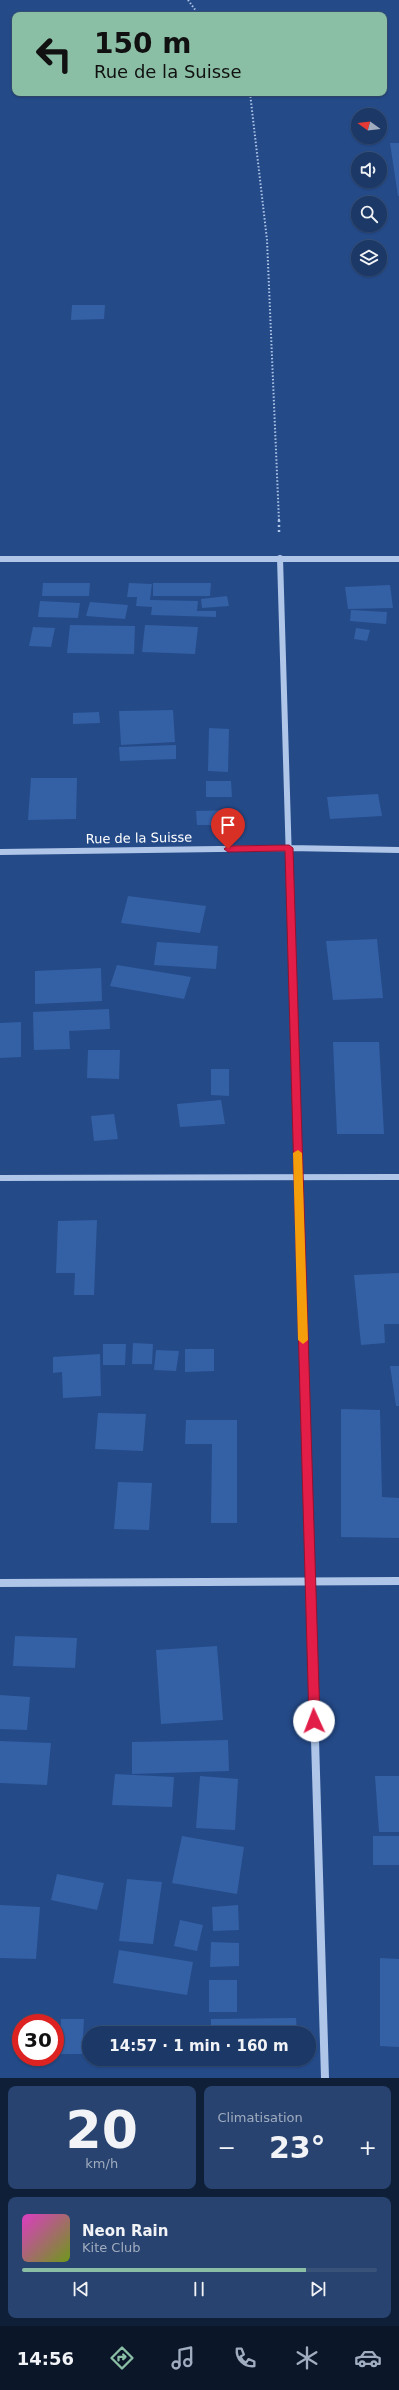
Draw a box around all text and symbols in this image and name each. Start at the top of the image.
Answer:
text: 150 m [94,27,191,60]
icon: left [28,28,80,80]
text: Rue de la Suisse [94,61,242,82]
north arrow [351,108,387,144]
map controls [351,108,387,276]
button: sound [351,152,387,188]
button: search [351,196,387,232]
button: layers [351,240,387,276]
pin [211,808,245,849]
icon: arrive [217,814,239,836]
street label: Rue de la Suisse [86,830,192,846]
position arrow [293,1700,335,1742]
speed limit sign: 30 [12,2014,64,2066]
text: 14:57 · 1 min · 160 m [109,2037,289,2055]
text: 20 [66,2100,138,2160]
text: Climatisation [218,2110,303,2125]
text: 23° [269,2130,326,2165]
text: − [218,2135,236,2160]
text: + [359,2135,377,2160]
text: km/h [85,2156,118,2171]
text: Neon Rain [82,2222,168,2240]
text: Kite Club [82,2240,141,2255]
icon: previous [70,2278,92,2300]
icon: pause [188,2278,210,2300]
icon: next [307,2278,329,2300]
icon: directions [108,2344,136,2372]
icon: music [169,2344,197,2372]
icon: phone [231,2344,259,2372]
icon: climate [293,2344,321,2372]
icon: car [354,2344,382,2372]
text: 14:56 [17,2348,74,2369]

